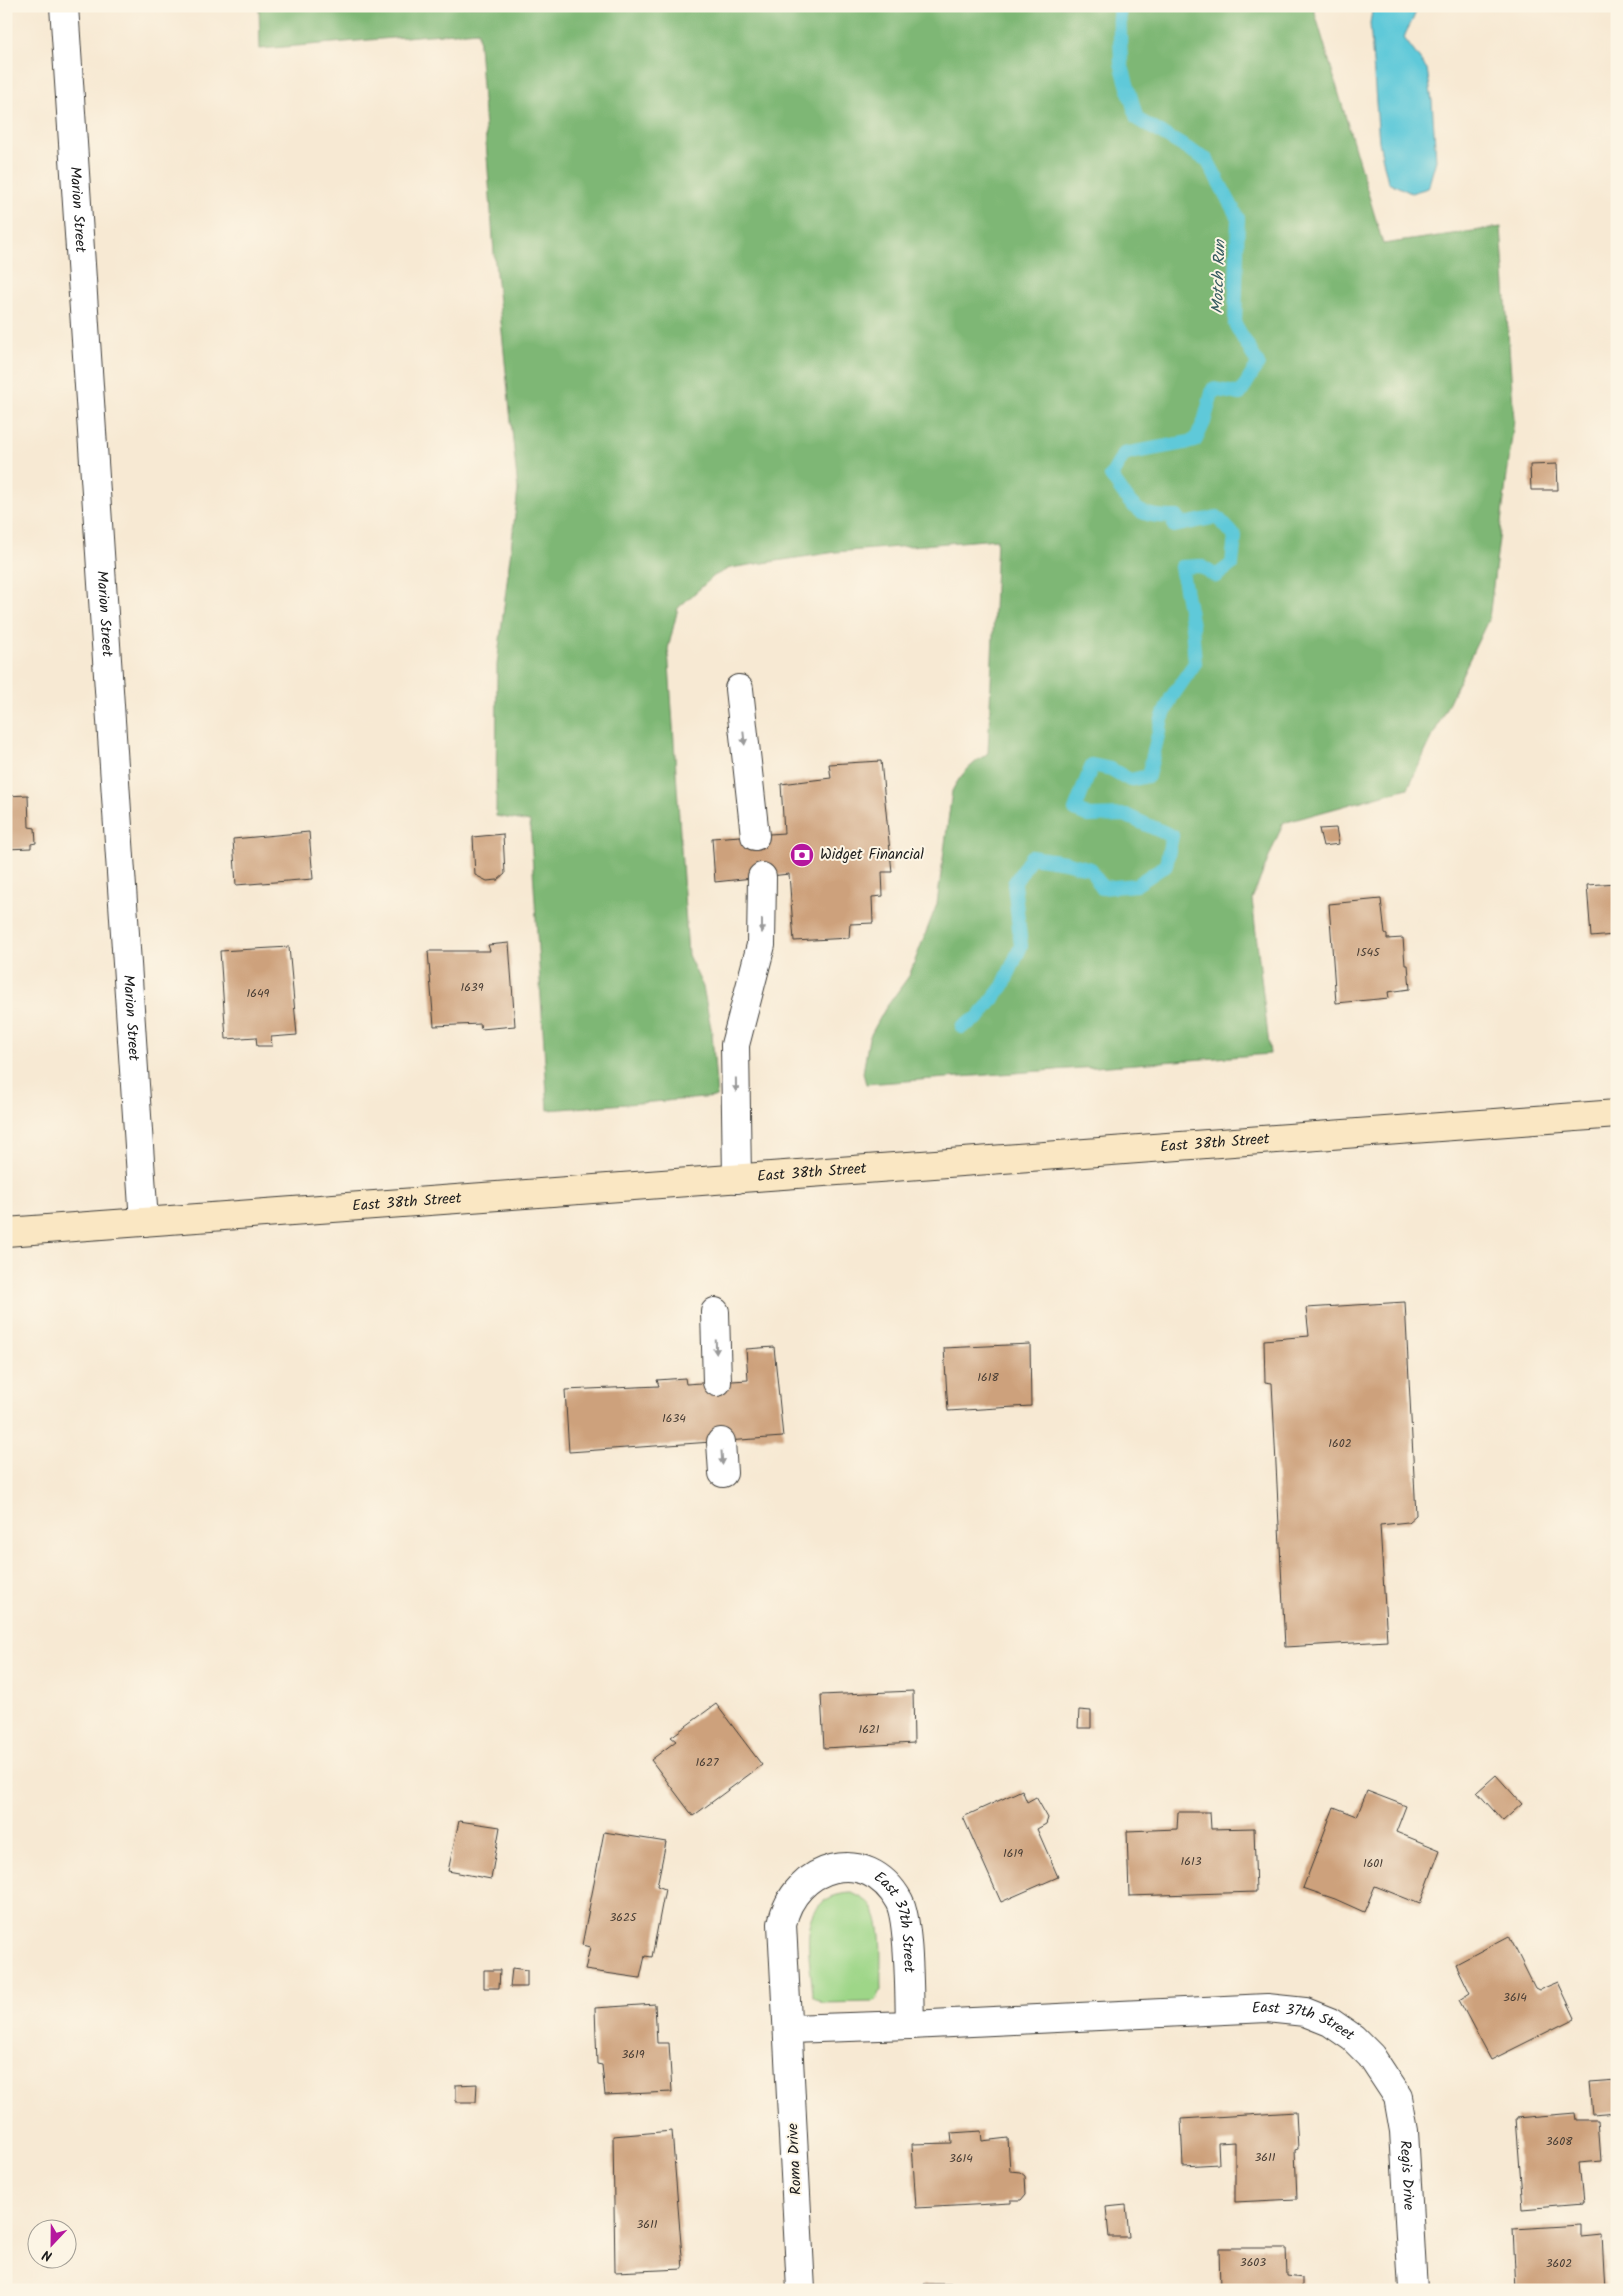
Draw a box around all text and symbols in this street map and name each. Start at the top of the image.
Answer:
street label: Marion Street [63,166,92,254]
water label: Motch Run [1205,238,1233,314]
street label: Marion Street [89,570,119,658]
one-way arrow [740,730,748,746]
bank icon: Widget Financial [789,842,815,868]
place label: Widget Financial [820,843,924,867]
one-way arrow [758,918,766,934]
house number: 1545 [1356,943,1381,962]
street label: Marion Street [116,974,145,1062]
house number: 1639 [460,978,484,997]
house number: 1649 [247,984,270,1003]
one-way arrow [732,1077,740,1093]
street label: East 38th Street [1159,1127,1270,1159]
street label: East 38th Street [756,1157,868,1189]
street label: East 38th Street [351,1187,463,1219]
one-way arrow [712,1339,720,1355]
house number: 1618 [977,1368,999,1387]
house number: 1634 [662,1409,686,1428]
house number: 1602 [1328,1434,1352,1453]
one-way arrow [719,1450,727,1466]
house number: 1621 [858,1720,880,1739]
house number: 1627 [696,1753,719,1772]
house number: 1619 [1003,1844,1023,1863]
house number: 1613 [1180,1852,1202,1871]
house number: 1601 [1363,1854,1383,1873]
street label: East 37th Street [869,1866,921,1973]
house number: 3625 [610,1908,638,1927]
house number: 3614 [1503,1988,1527,2007]
street label: East 37th Street [1251,1996,1359,2047]
house number: 3619 [621,2045,645,2064]
street label: Roma Drive [781,2122,809,2196]
house number: 3608 [1546,2132,1573,2151]
street label: Regis Drive [1393,2140,1420,2211]
house number: 3611 [1254,2148,1276,2167]
house number: 3614 [949,2149,973,2168]
house number: 3611 [636,2215,658,2234]
north arrow [28,2218,78,2268]
text: N [39,2243,56,2267]
house number: 3603 [1240,2253,1266,2272]
house number: 3602 [1546,2254,1572,2273]

